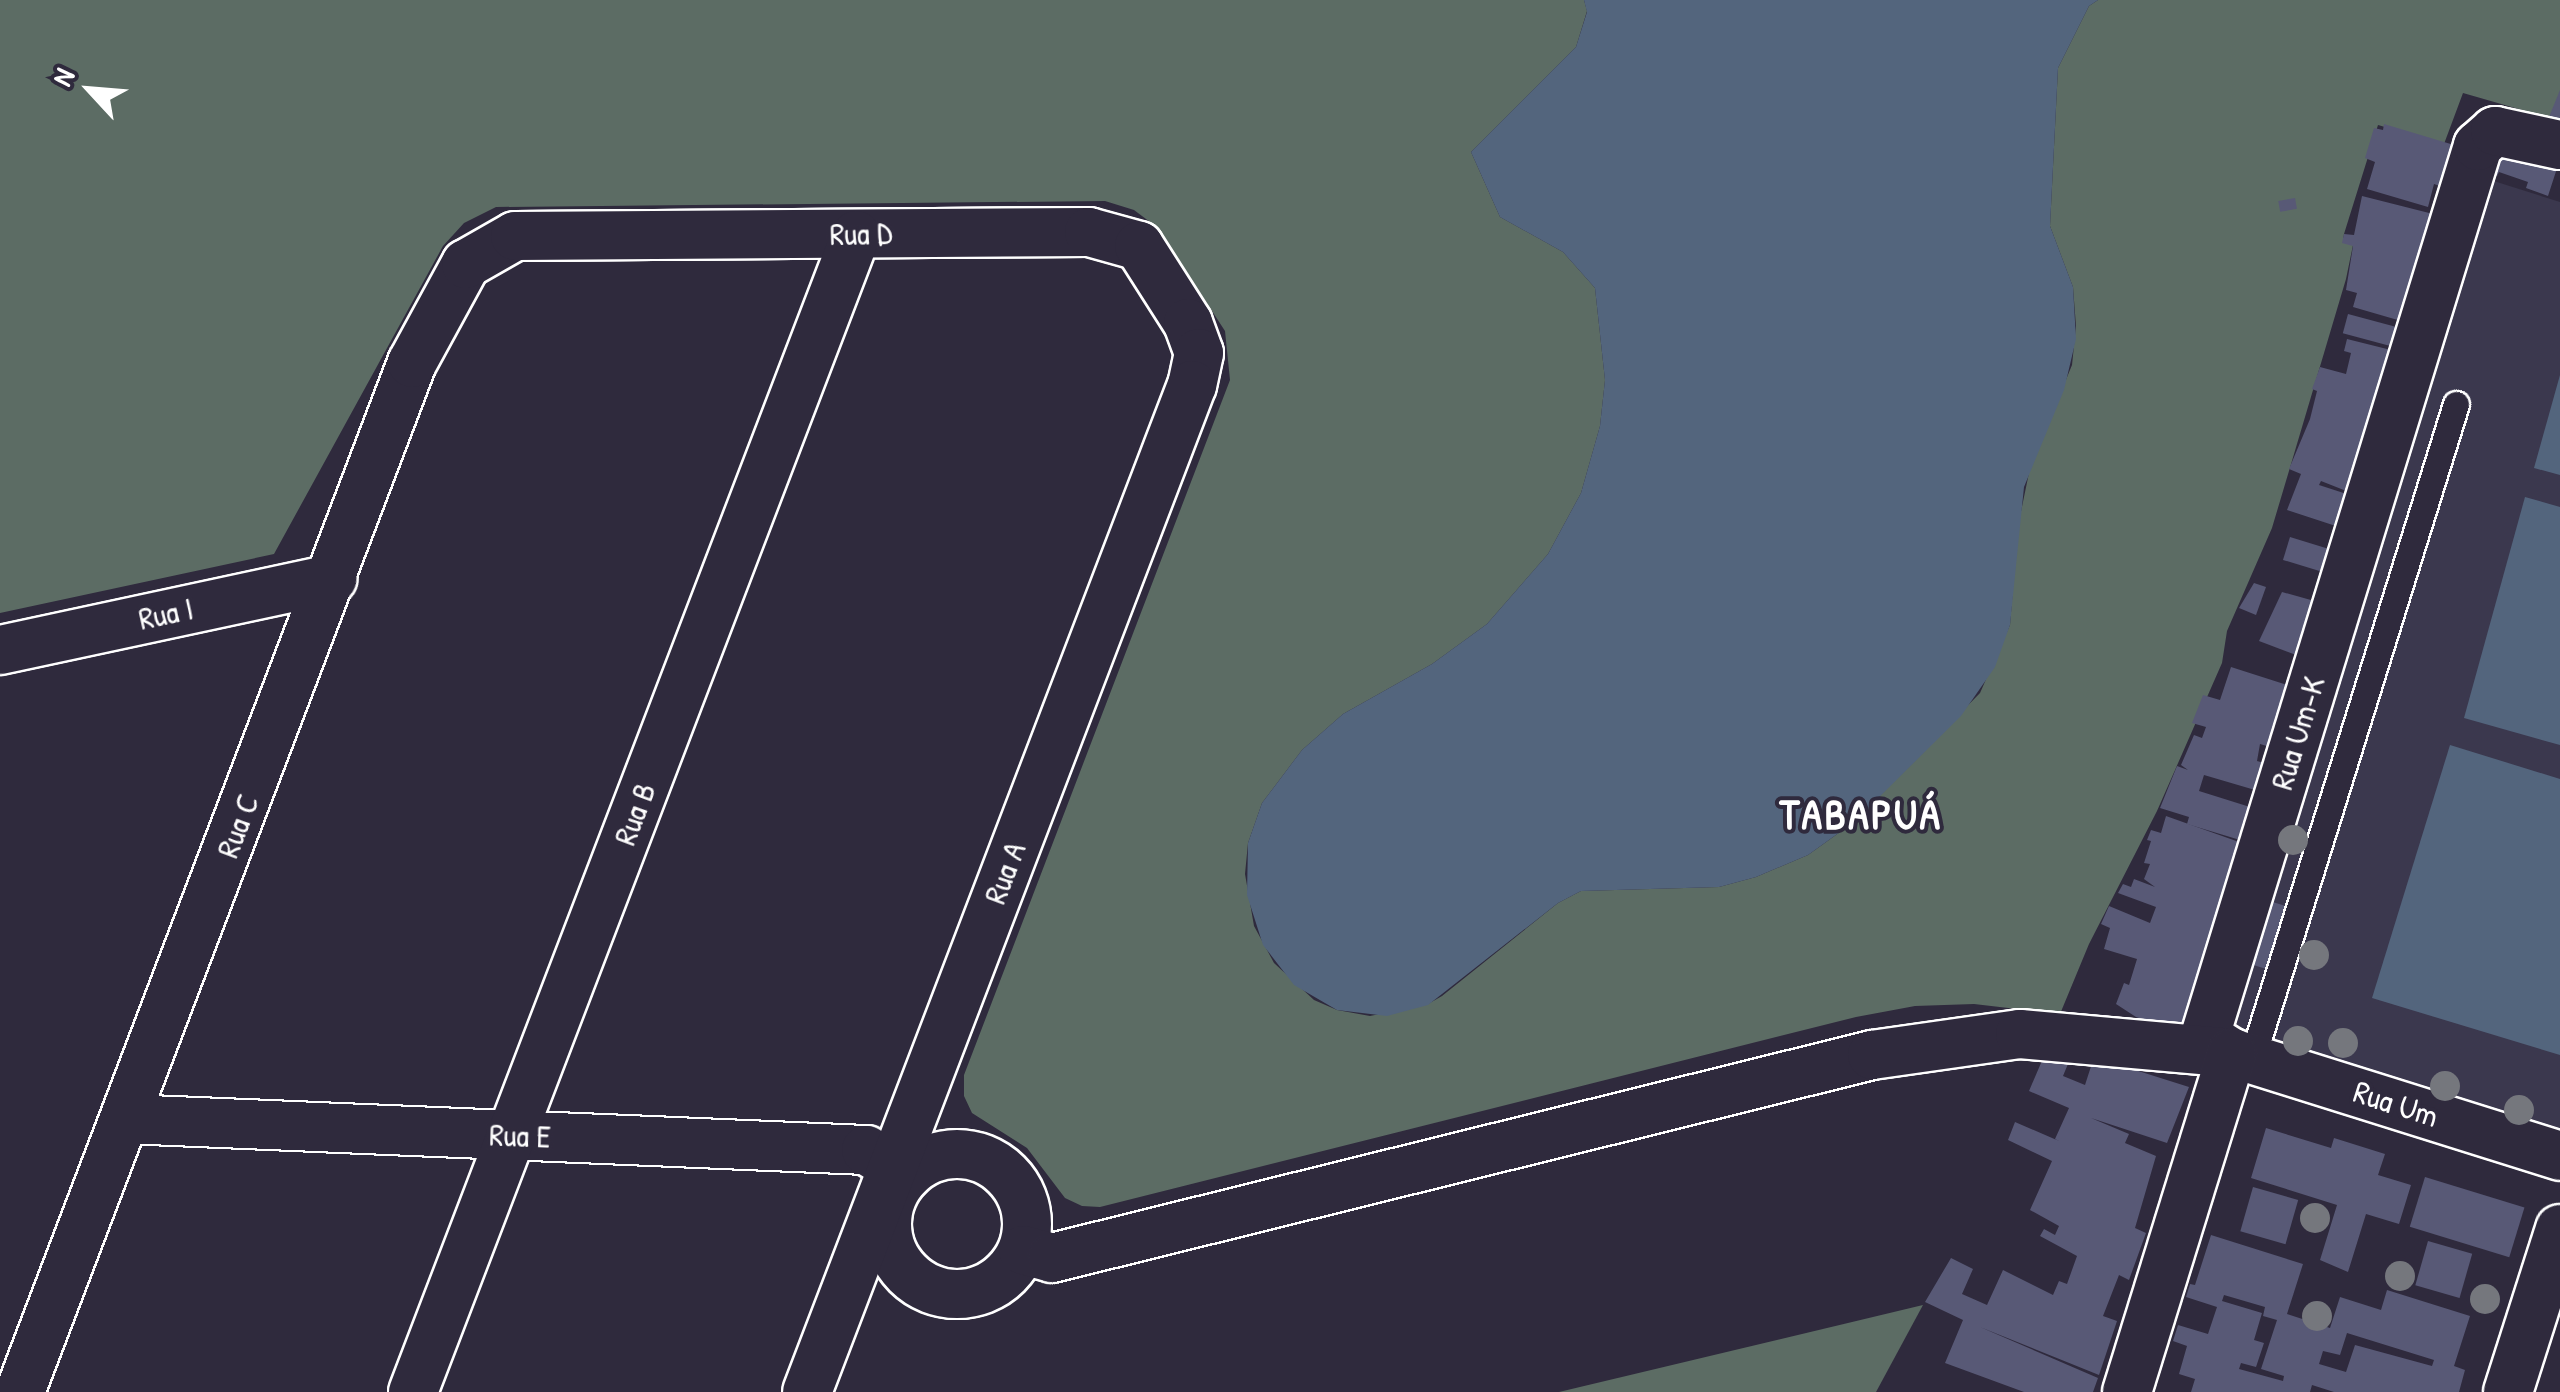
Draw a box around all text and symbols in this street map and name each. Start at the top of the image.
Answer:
north arrow [40,40,140,140]
text: N [43,62,83,92]
street label: Rua D [829,214,893,254]
street label: Rua I [135,590,197,638]
street label: Rua Um-K [2263,672,2333,794]
street label: Rua B [606,777,664,851]
street label: Rua C [208,789,268,863]
district label: TABAPUÁ [1779,789,1943,839]
street label: Rua A [976,837,1034,909]
street label: Rua Um [2349,1072,2443,1136]
street label: Rua E [489,1116,551,1156]

